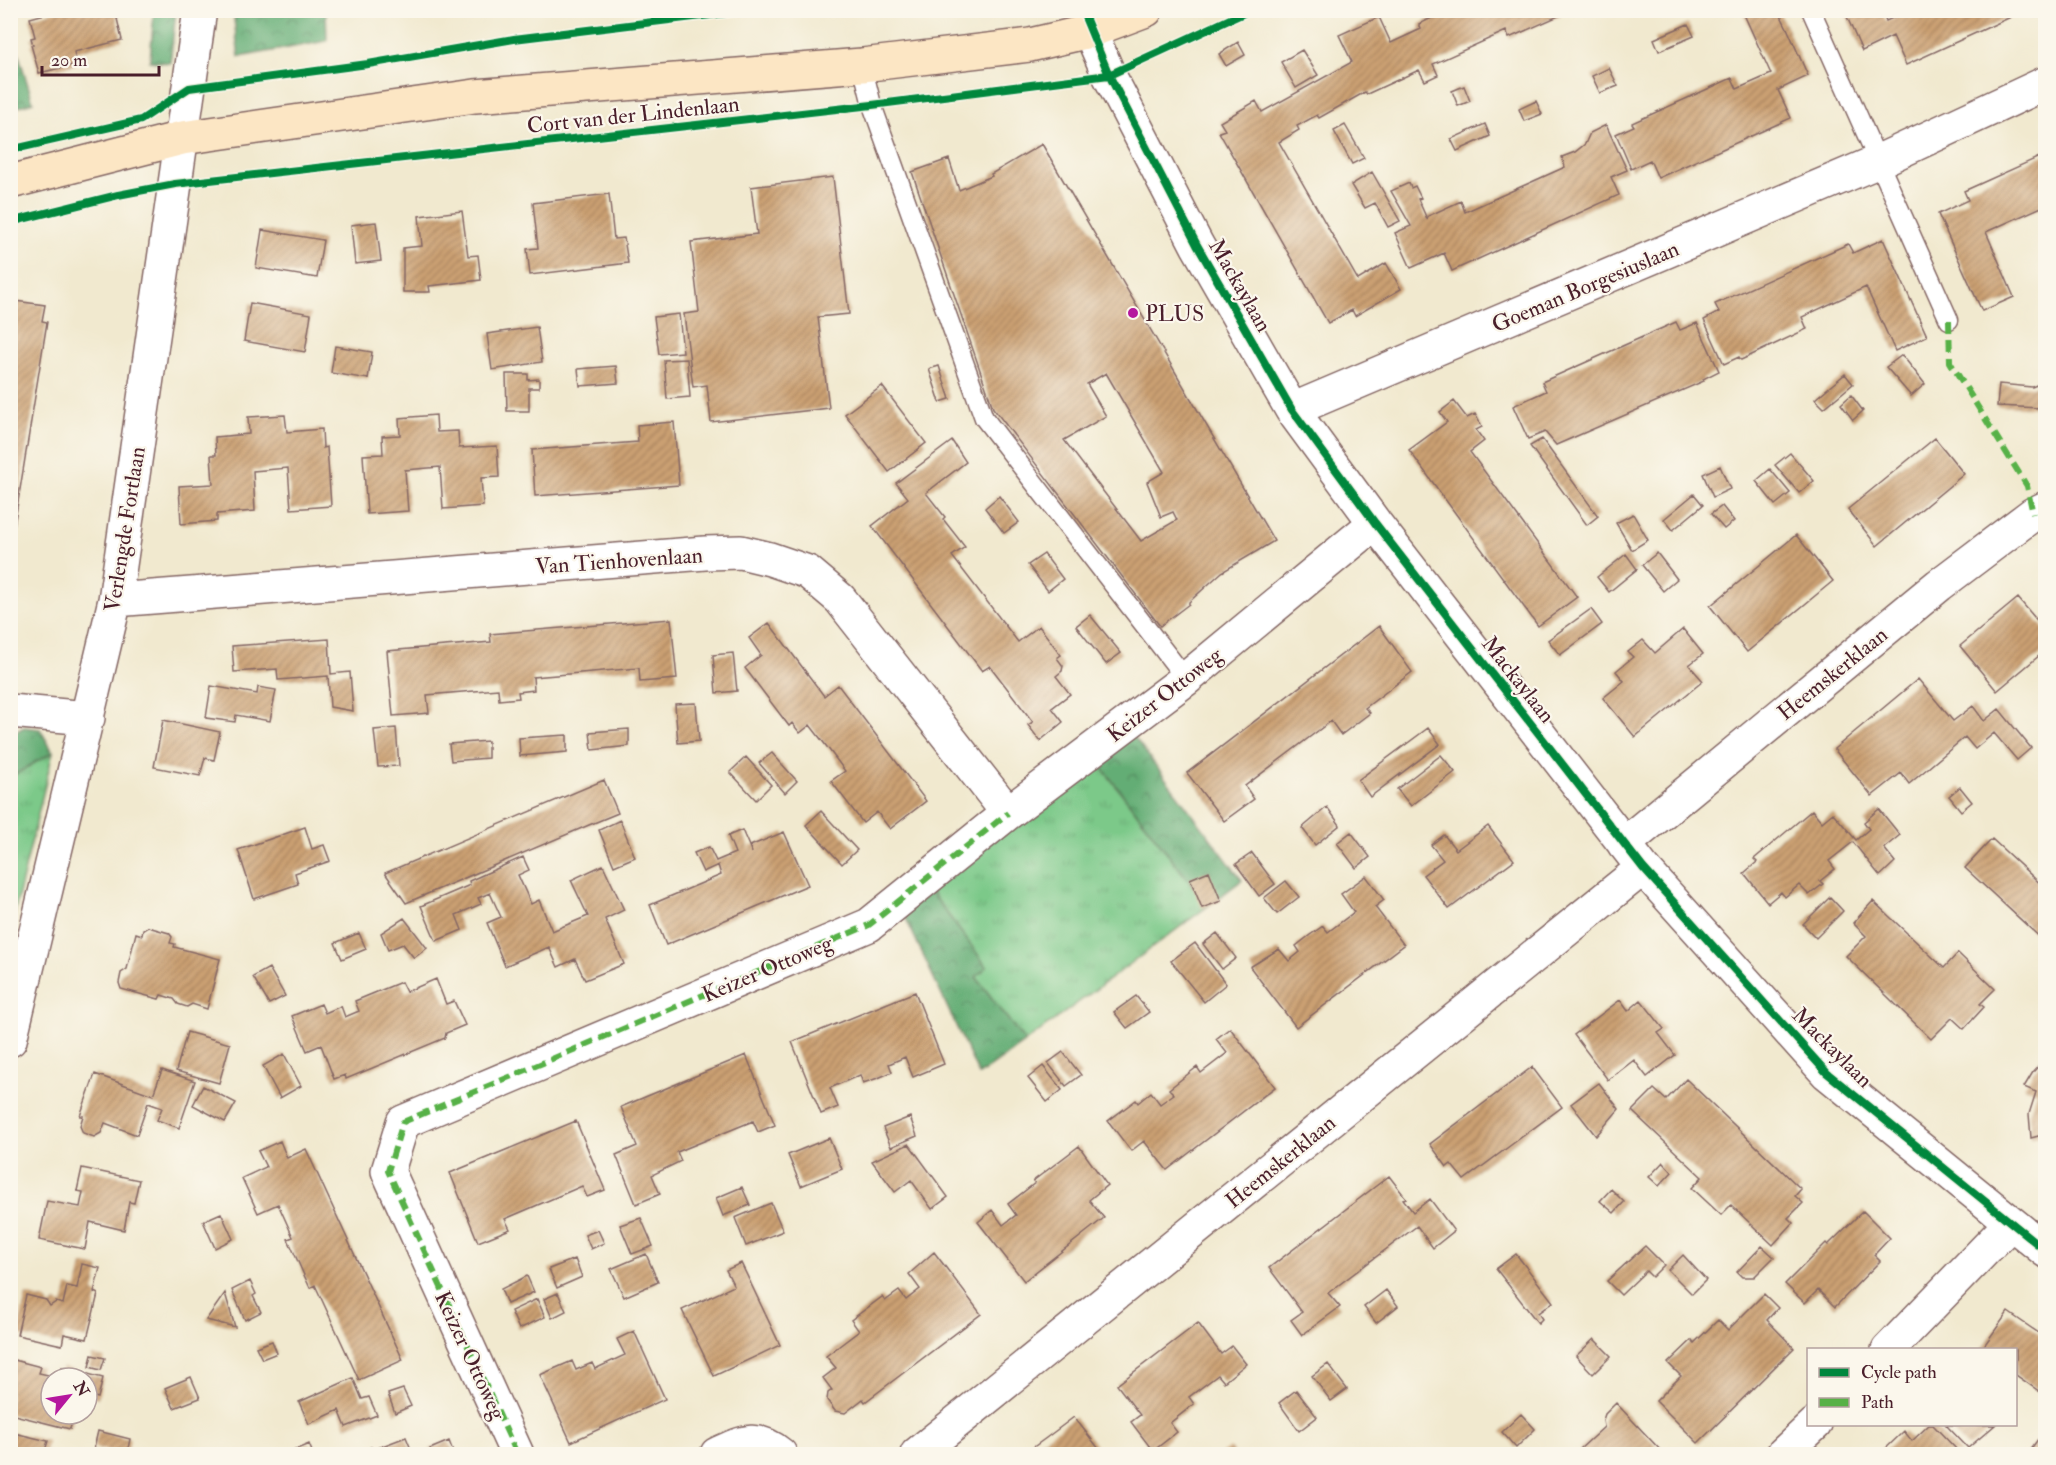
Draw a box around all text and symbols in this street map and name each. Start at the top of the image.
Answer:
scale bar [42,39,159,77]
text: 20 m [51,49,87,72]
street label: Cort van der Lindenlaan [526,90,741,140]
street label: Mackaylaan [1202,234,1278,337]
street label: Goeman Borgesiuslaan [1488,235,1683,339]
place label: PLUS [1145,300,1204,328]
marker: PLUS [1126,306,1140,320]
street label: Verlengde Fortlaan [98,445,152,614]
street label: Van Tienhovenlaan [534,541,704,581]
street label: Heemskerklaan [1772,621,1893,727]
street label: Mackaylaan [1476,630,1561,729]
street label: Keizer Ottoweg [1101,640,1229,749]
street label: Keizer Ottoweg [698,928,838,1009]
street label: Mackaylaan [1786,1001,1879,1094]
street label: Heemskerklaan [1220,1109,1341,1215]
street label: Keizer Ottoweg [428,1287,513,1425]
legend [1807,1348,2017,1426]
text: Cycle path [1861,1361,1937,1384]
north arrow [39,1366,99,1426]
text: N [68,1377,94,1401]
text: Path [1861,1391,1894,1414]

